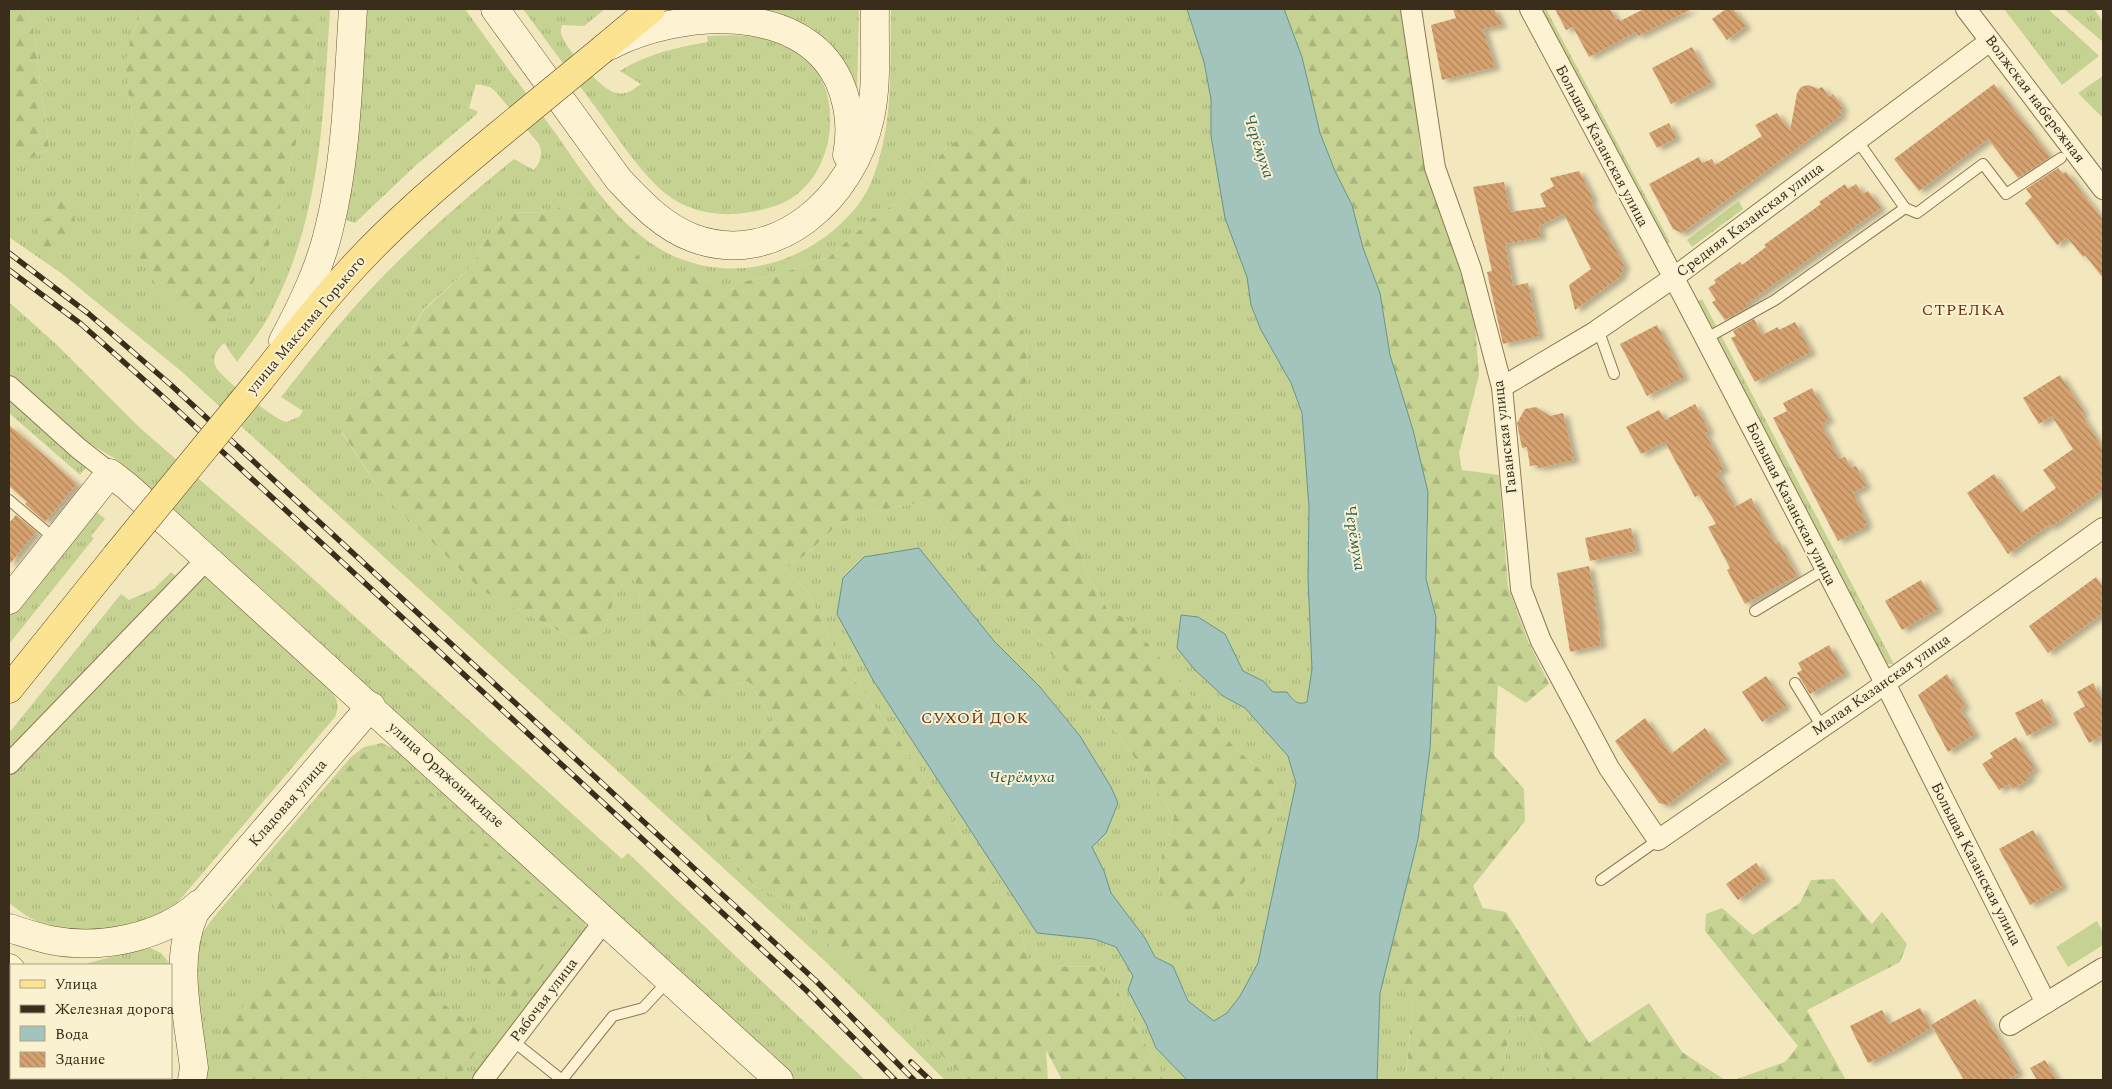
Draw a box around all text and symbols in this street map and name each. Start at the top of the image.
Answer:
street label: Волжская набережная [1979,30,2091,168]
street label: Большая Казанская улица [1549,61,1655,232]
water label: Черёмуха [1237,111,1281,181]
street label: Средняя Казанская улица [1671,156,1829,283]
street label: улица Максима Горького [240,251,371,400]
district label: СТРЕЛКА [1922,298,2006,322]
street label: Гаванская улица [1487,378,1523,495]
street label: Большая Казанская улица [1740,418,1843,590]
water label: Черёмуха [1338,504,1372,572]
street label: Малая Казанская улица [1807,628,1956,742]
district label: СУХОЙ ДОК [921,706,1029,730]
street label: улица Орджоникидзе [382,716,509,834]
street label: Кладовая улица [243,754,333,852]
water label: Черёмуха [989,765,1055,789]
street label: Большая Казанская улица [1925,778,2028,950]
street label: Рабочая улица [505,952,584,1047]
legend [10,964,172,1079]
text: Улица [55,973,98,996]
text: Железная дорога [55,998,175,1021]
text: Вода [55,1023,89,1046]
text: Здание [55,1048,105,1071]

